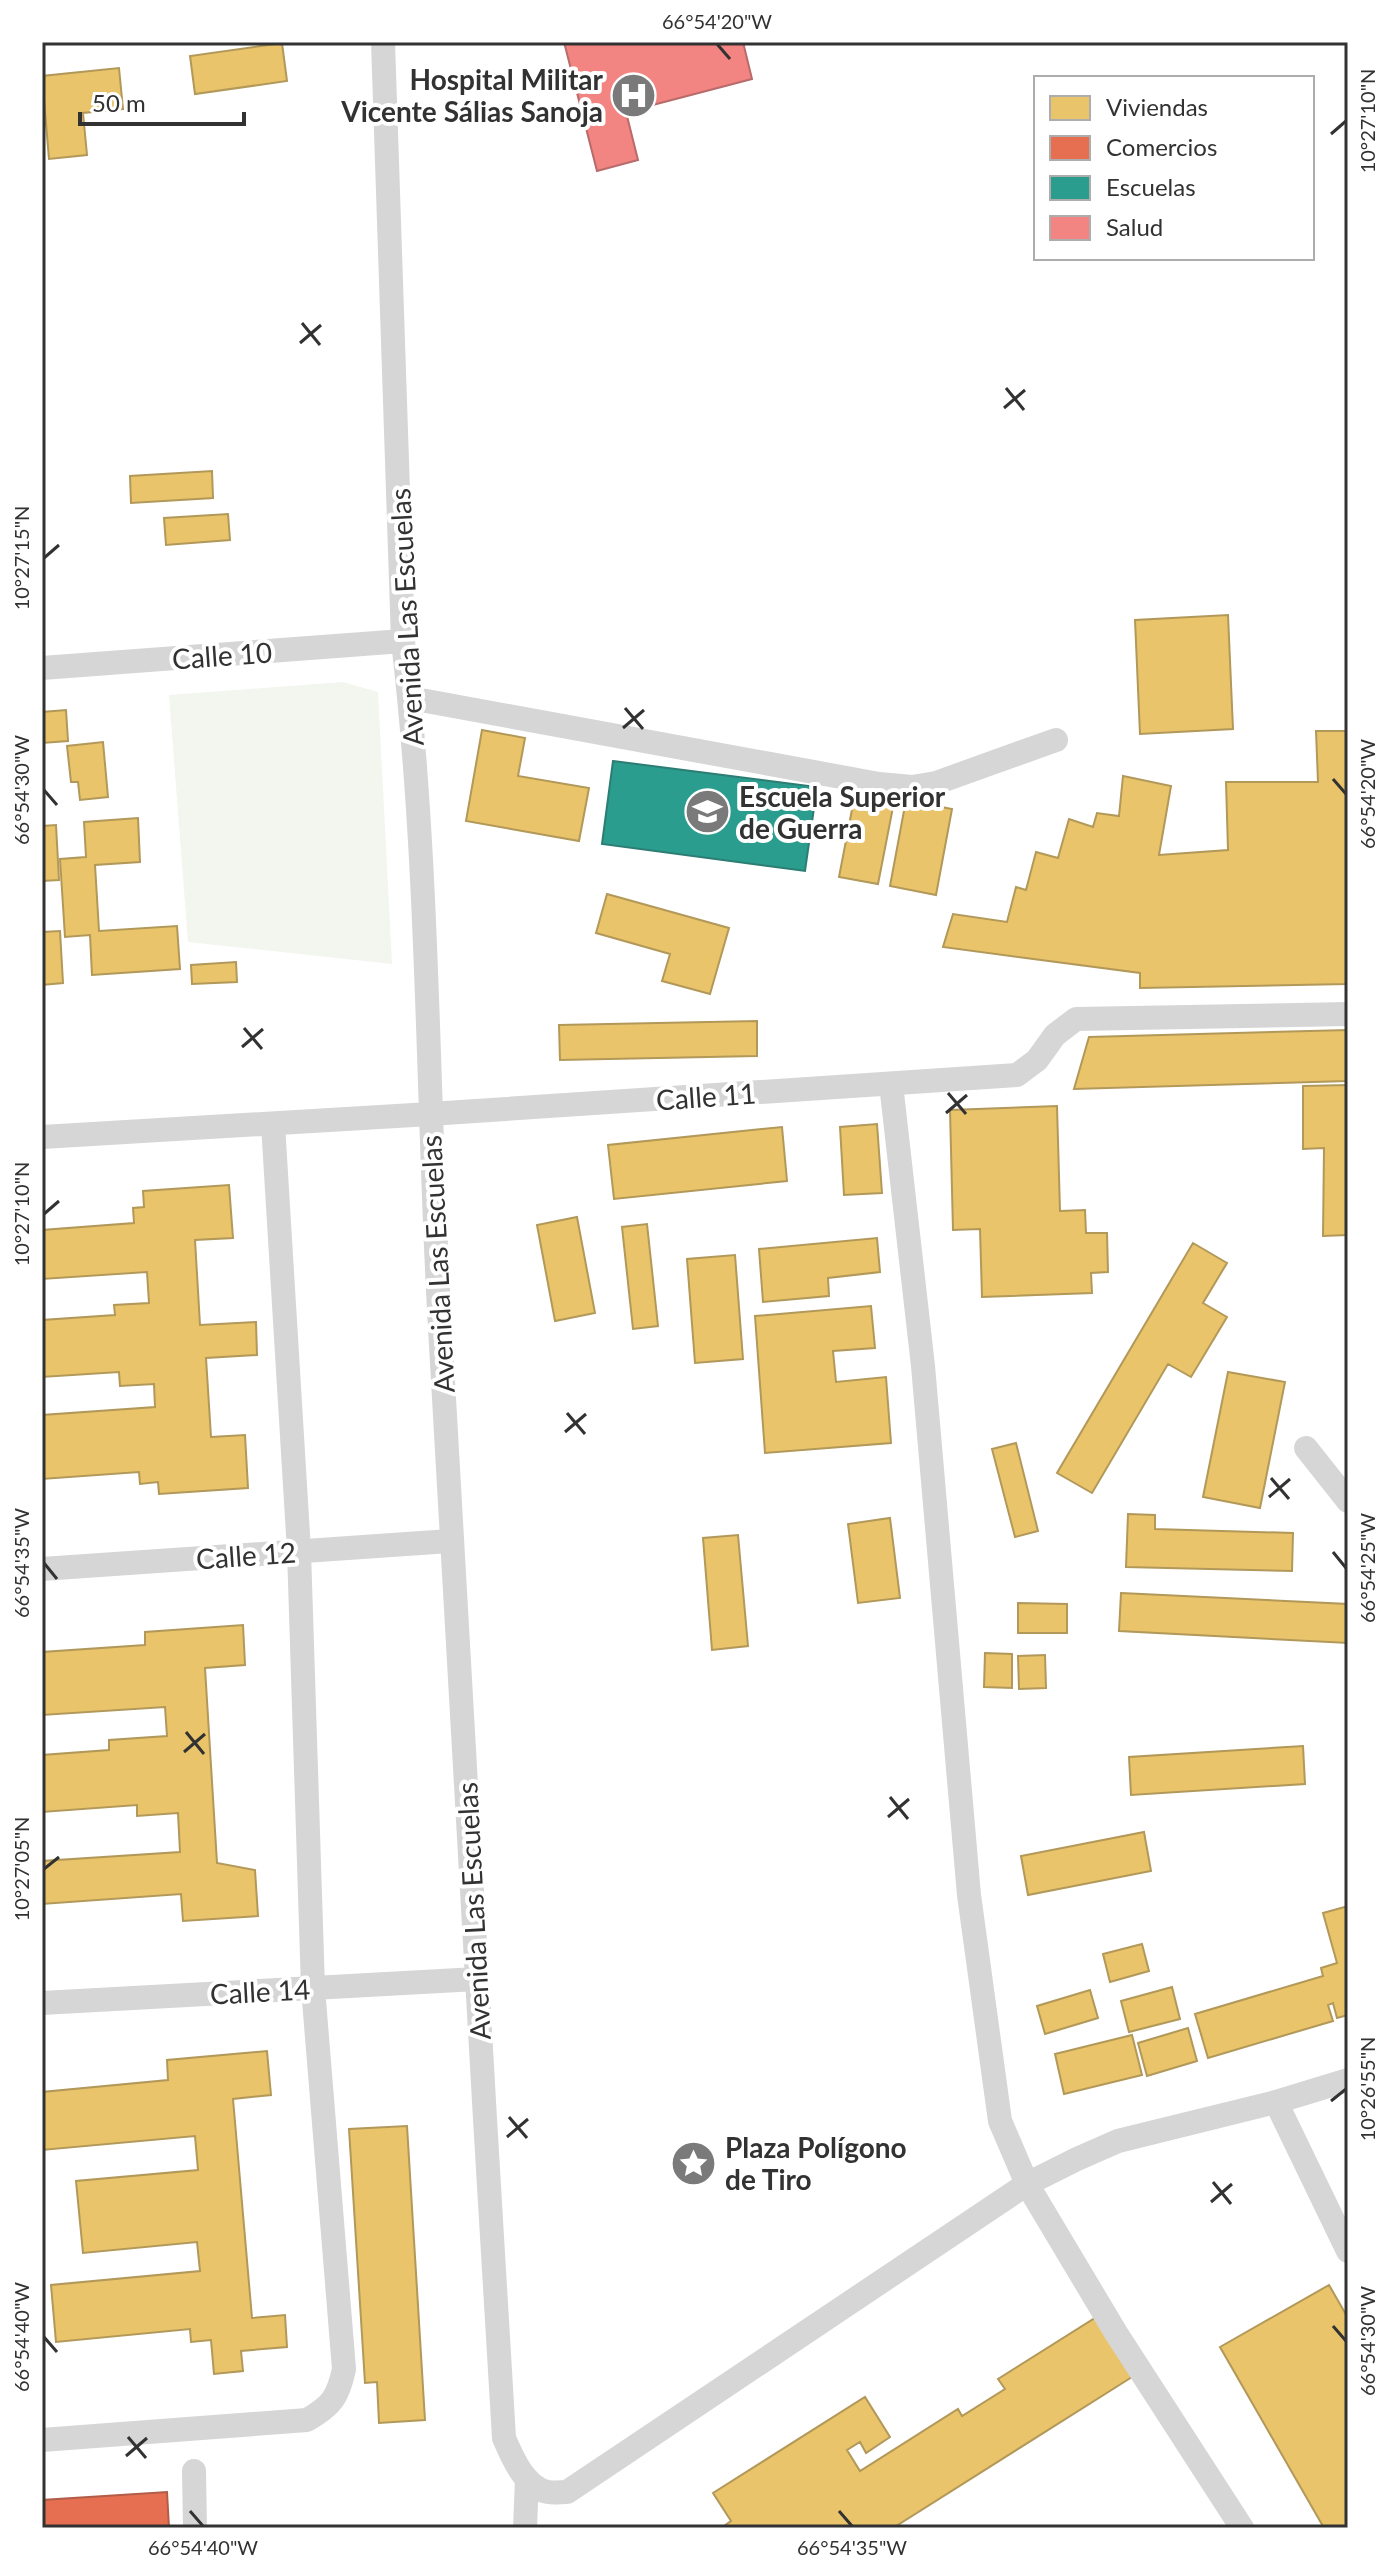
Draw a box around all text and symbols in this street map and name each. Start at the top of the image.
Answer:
text: 66°54'20"W [662,9,772,33]
place label: Hospital Militar Vicente Sálias Sanoja [340,62,604,128]
text: 10°27'10"N [1355,69,1379,173]
hospital icon: Hospital Militar Vicente Sálias Sanoja [610,71,658,119]
scale bar [80,76,244,126]
legend [1034,76,1314,260]
text: 50 m [92,88,146,117]
text: Viviendas [1106,92,1208,121]
text: Comercios [1106,132,1217,161]
text: Escuelas [1106,172,1196,201]
text: Salud [1106,212,1163,241]
street label: Avenida Las Escuelas [382,487,430,747]
text: 10°27'15"N [9,506,33,610]
street label: Calle 10 [171,635,273,675]
text: 66°54'30"W [9,735,33,845]
text: 66°54'20"W [1355,739,1379,849]
place label: Escuela Superior de Guerra [739,779,946,845]
school or university icon: Escuela Superior de Guerra [684,788,732,836]
street label: Calle 11 [655,1076,757,1116]
street label: Avenida Las Escuelas [413,1134,461,1394]
text: 10°27'10"N [9,1162,33,1266]
text: 66°54'35"W [9,1508,33,1618]
text: 66°54'25"W [1355,1513,1379,1623]
street label: Calle 12 [195,1535,297,1575]
street label: Avenida Las Escuelas [449,1781,497,2041]
text: 10°27'05"N [9,1817,33,1921]
street label: Calle 14 [209,1971,311,2011]
text: 10°26'55"N [1355,2037,1379,2141]
place label: Plaza Polígono de Tiro [725,2130,907,2196]
place icon: Plaza Polígono de Tiro [670,2139,718,2187]
text: 66°54'40"W [9,2282,33,2392]
text: 66°54'30"W [1355,2286,1379,2396]
text: 66°54'40"W [148,2535,258,2559]
text: 66°54'35"W [797,2535,907,2559]

